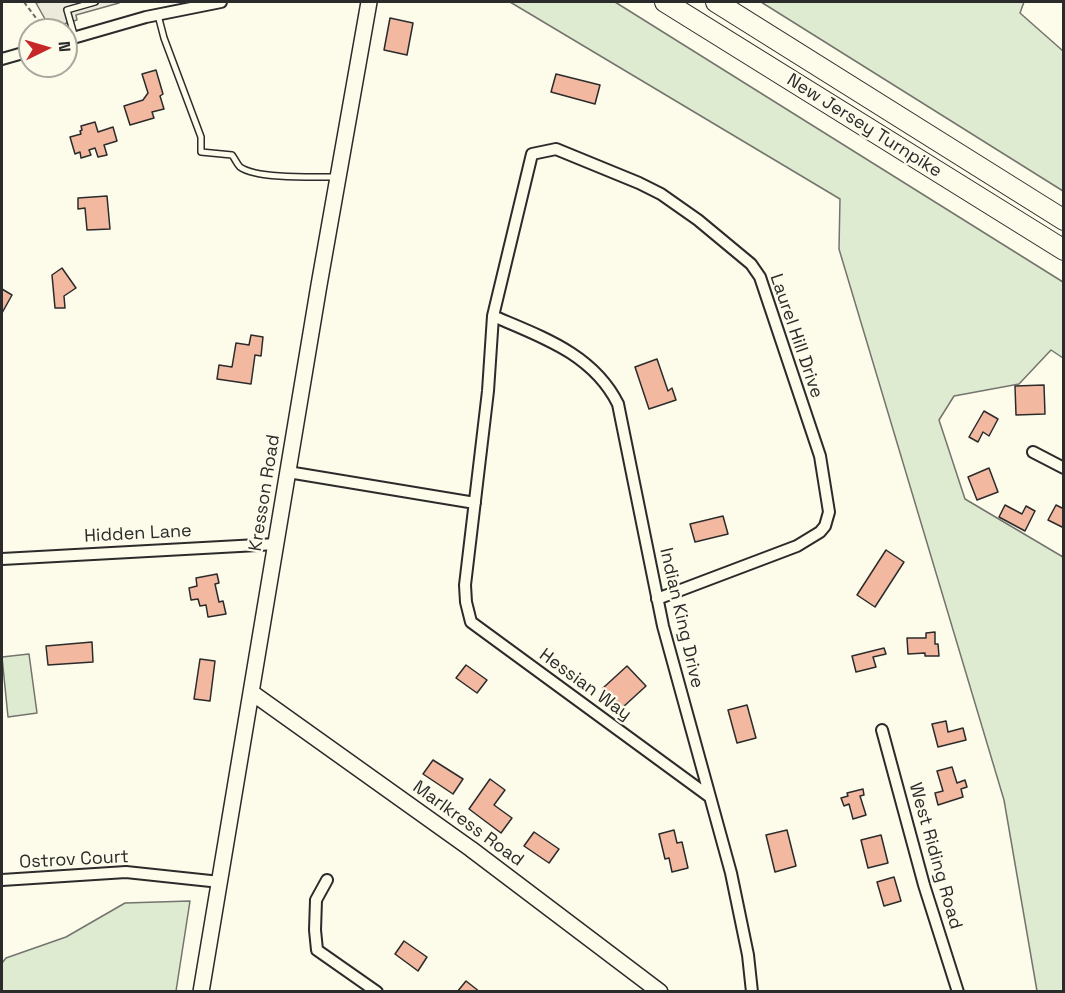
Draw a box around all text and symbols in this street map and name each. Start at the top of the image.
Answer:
north arrow [18,18,78,78]
text: N [54,40,75,53]
street label: New Jersey Turnpike [783,70,945,182]
street label: Laurel Hill Drive [765,271,827,401]
street label: Kresson Road [245,433,285,553]
street label: Hidden Lane [84,520,192,548]
street label: Indian King Drive [654,546,708,690]
street label: Hessian Way [535,644,635,726]
street label: Marlkress Road [408,777,528,871]
street label: West Riding Road [904,780,966,932]
street label: Ostrov Court [19,846,129,874]

